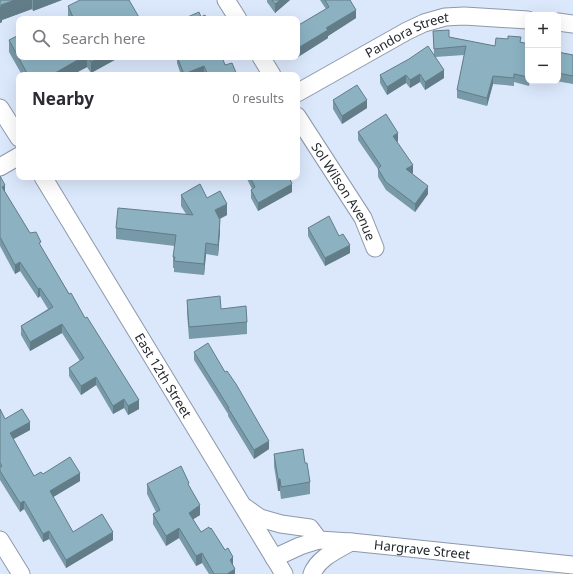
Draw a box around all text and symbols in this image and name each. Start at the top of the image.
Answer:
street label: Pandora Street [362,8,449,62]
map controls [525,12,561,84]
button: + [525,12,561,48]
search box [16,16,300,60]
icon: search [30,27,52,49]
text: Search here [62,28,145,48]
button: − [525,48,561,84]
text: Nearby [32,87,94,110]
text: 0 results [232,89,284,107]
street label: Sol Wilson Avenue [307,139,380,243]
street label: East 12th Street [131,330,196,421]
street label: Hargrave Street [373,535,471,563]

